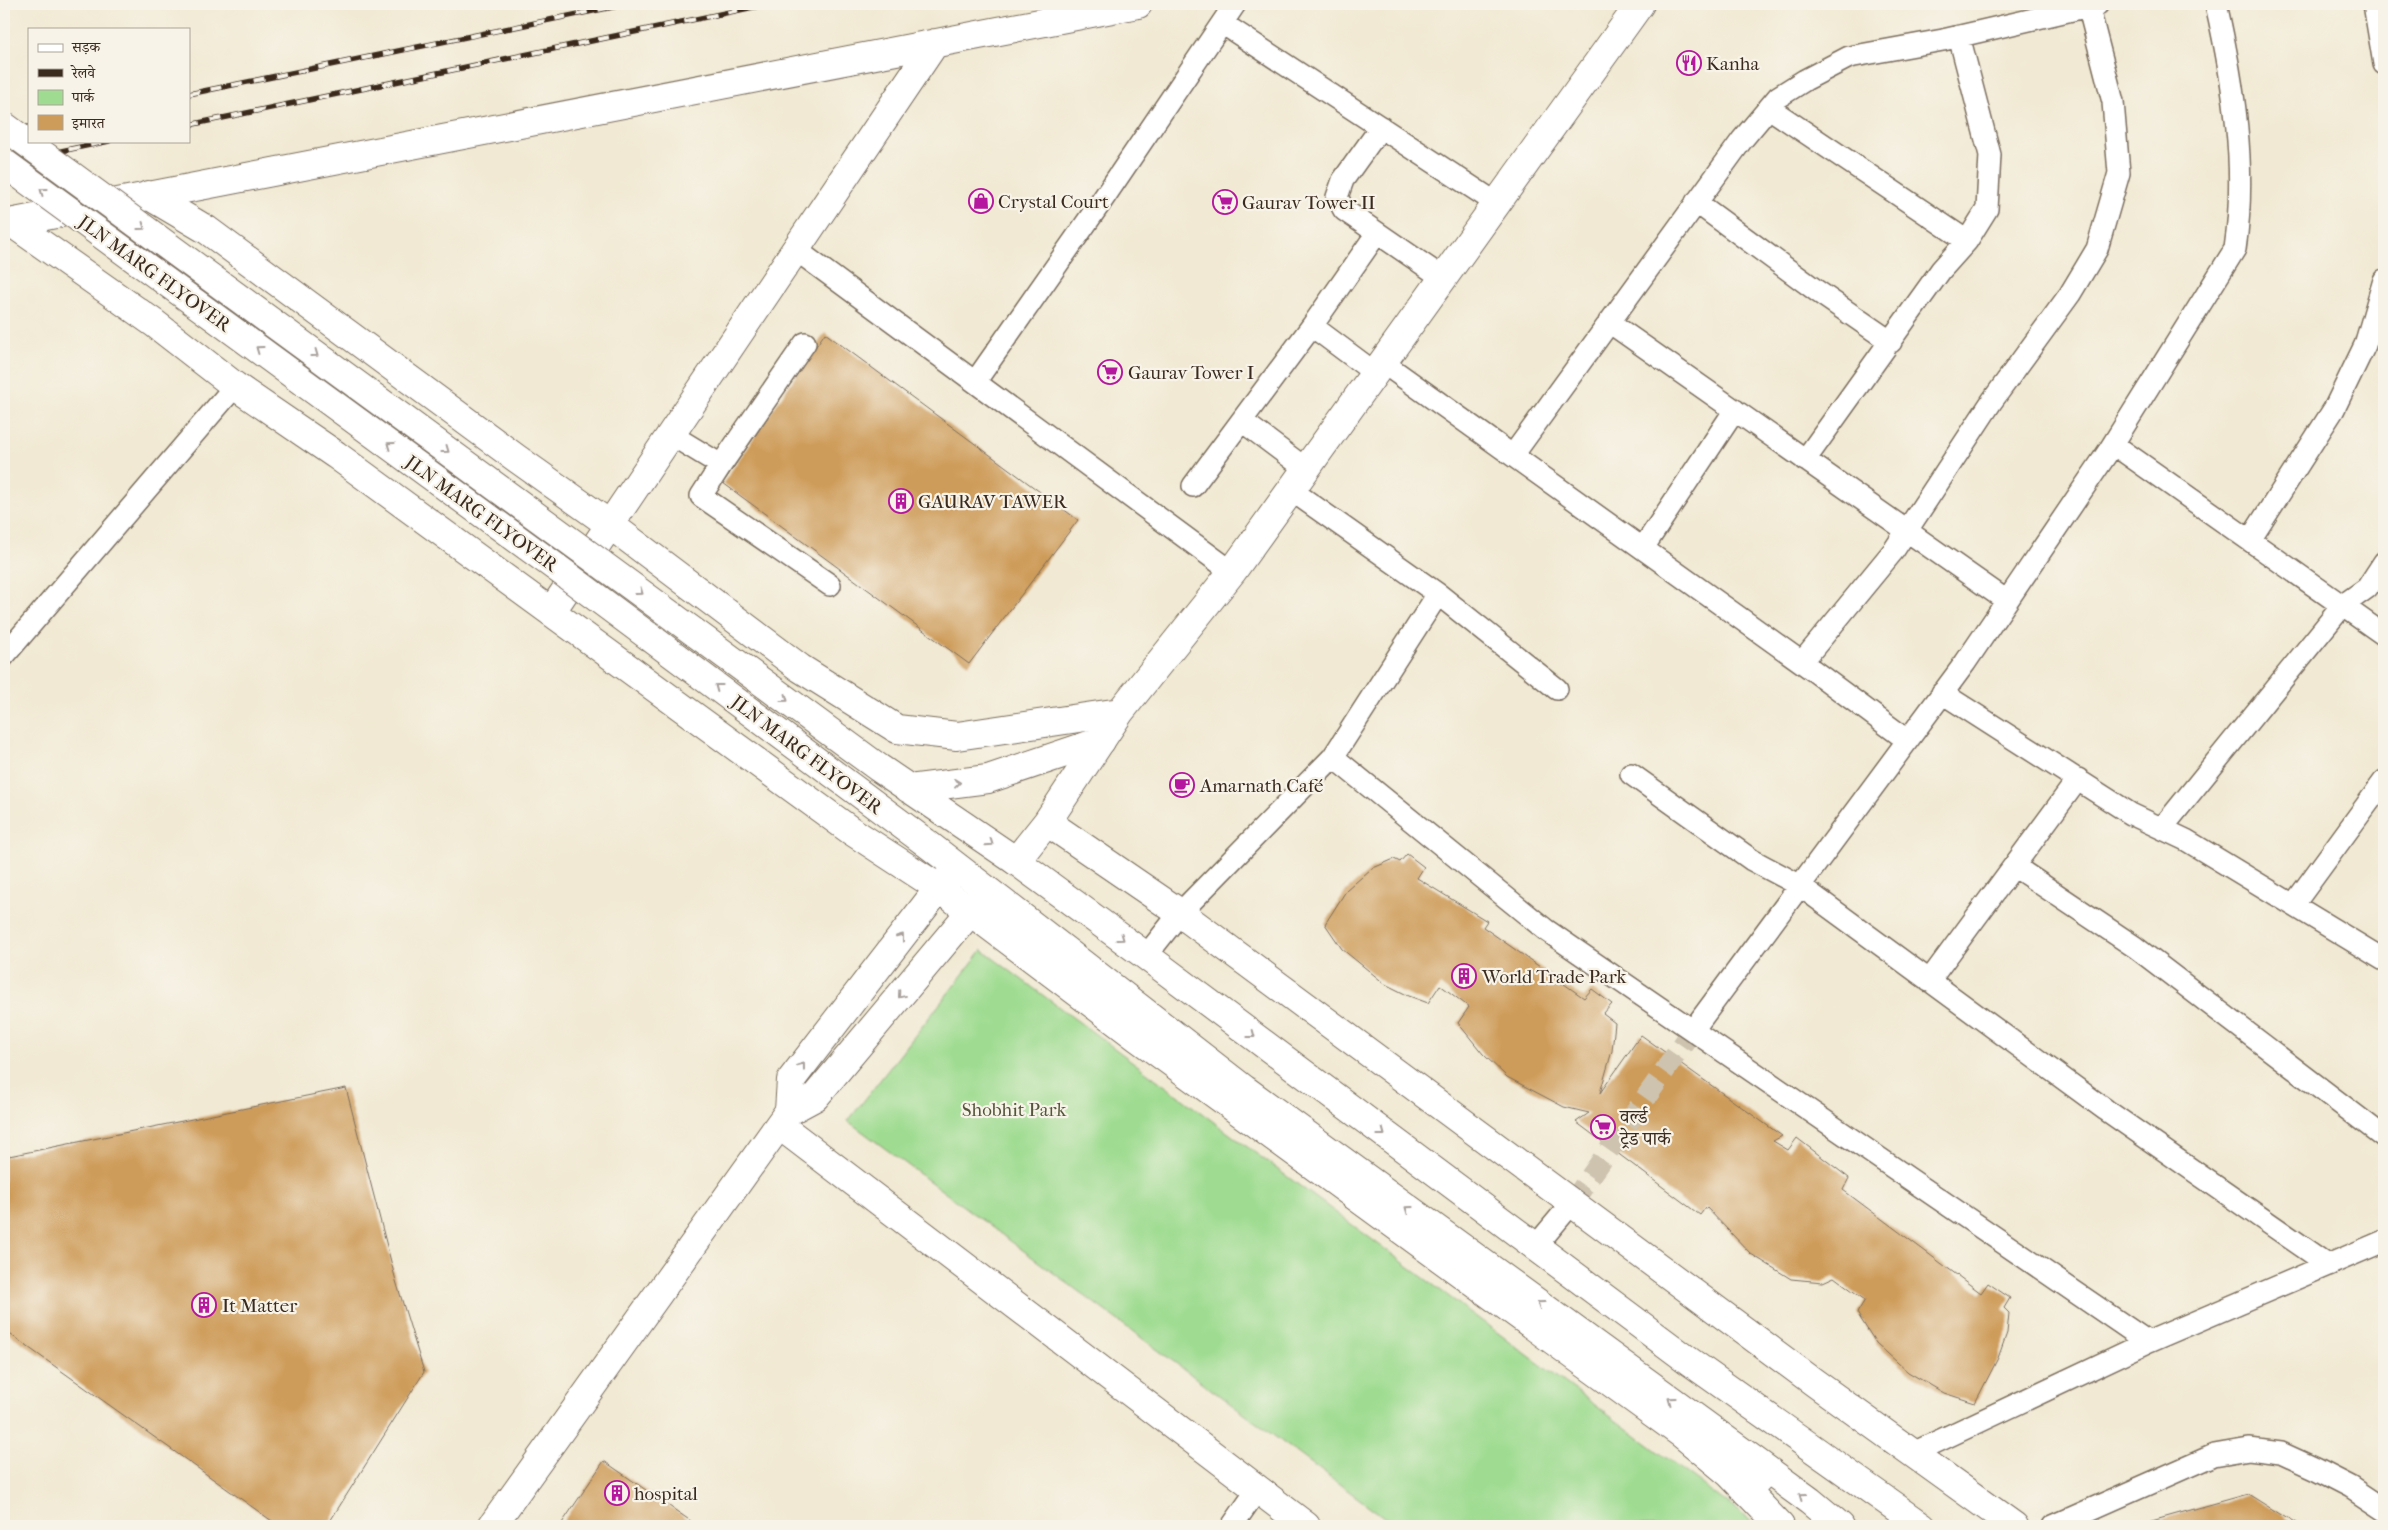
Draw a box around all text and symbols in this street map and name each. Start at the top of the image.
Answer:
legend [28,28,190,142]
text: सड़क [71,38,101,56]
restaurant icon: Kanha [1676,50,1702,76]
place label: Kanha [1706,53,1760,75]
text: रेलवे [70,64,96,82]
text: पार्क [71,88,95,106]
text: इमारत [71,114,106,132]
one-way arrow [39,188,49,197]
shop icon: Crystal Court [968,188,994,214]
supermarket icon: Gaurav Tower II [1212,189,1238,215]
place label: Crystal Court [998,191,1109,213]
place label: Gaurav Tower II [1242,192,1376,214]
street label: JLN MARG FLYOVER [72,210,236,337]
one-way arrow [136,221,146,230]
one-way arrow [255,346,265,355]
one-way arrow [309,348,319,357]
supermarket icon: Gaurav Tower I [1097,359,1123,385]
place label: Gaurav Tower I [1128,362,1254,384]
one-way arrow [386,442,396,451]
one-way arrow [441,444,450,453]
street label: JLN MARG FLYOVER [399,450,563,577]
building icon: GAURAV TAWER [888,488,914,514]
place label: GAURAV TAWER [918,491,1068,513]
one-way arrow [634,586,644,595]
one-way arrow [714,684,724,693]
street label: JLN MARG FLYOVER [725,690,887,819]
one-way arrow [779,692,788,702]
cafe icon: Amarnath Café [1169,772,1195,798]
place label: Amarnath Café [1199,775,1323,797]
one-way arrow [953,778,962,788]
one-way arrow [984,837,994,846]
one-way arrow [1116,932,1125,942]
one-way arrow [896,934,904,943]
building icon: World Trade Park [1451,963,1477,989]
place label: World Trade Park [1481,966,1627,988]
one-way arrow [898,989,907,998]
one-way arrow [1246,1030,1255,1038]
one-way arrow [796,1062,805,1072]
park label: Shobhit Park [962,1099,1066,1121]
place label: वर्ल्ड ट्रेड पार्क [1619,1106,1672,1150]
supermarket icon: वर्ल्ड ट्रेड पार्क [1590,1114,1616,1140]
one-way arrow [1376,1127,1386,1136]
one-way arrow [1404,1206,1414,1215]
building icon: It Matter [191,1292,217,1318]
place label: It Matter [222,1295,298,1317]
one-way arrow [1536,1301,1545,1311]
one-way arrow [1667,1397,1677,1406]
building icon: hospital [604,1480,630,1506]
place label: hospital [634,1483,698,1505]
one-way arrow [1798,1493,1808,1502]

